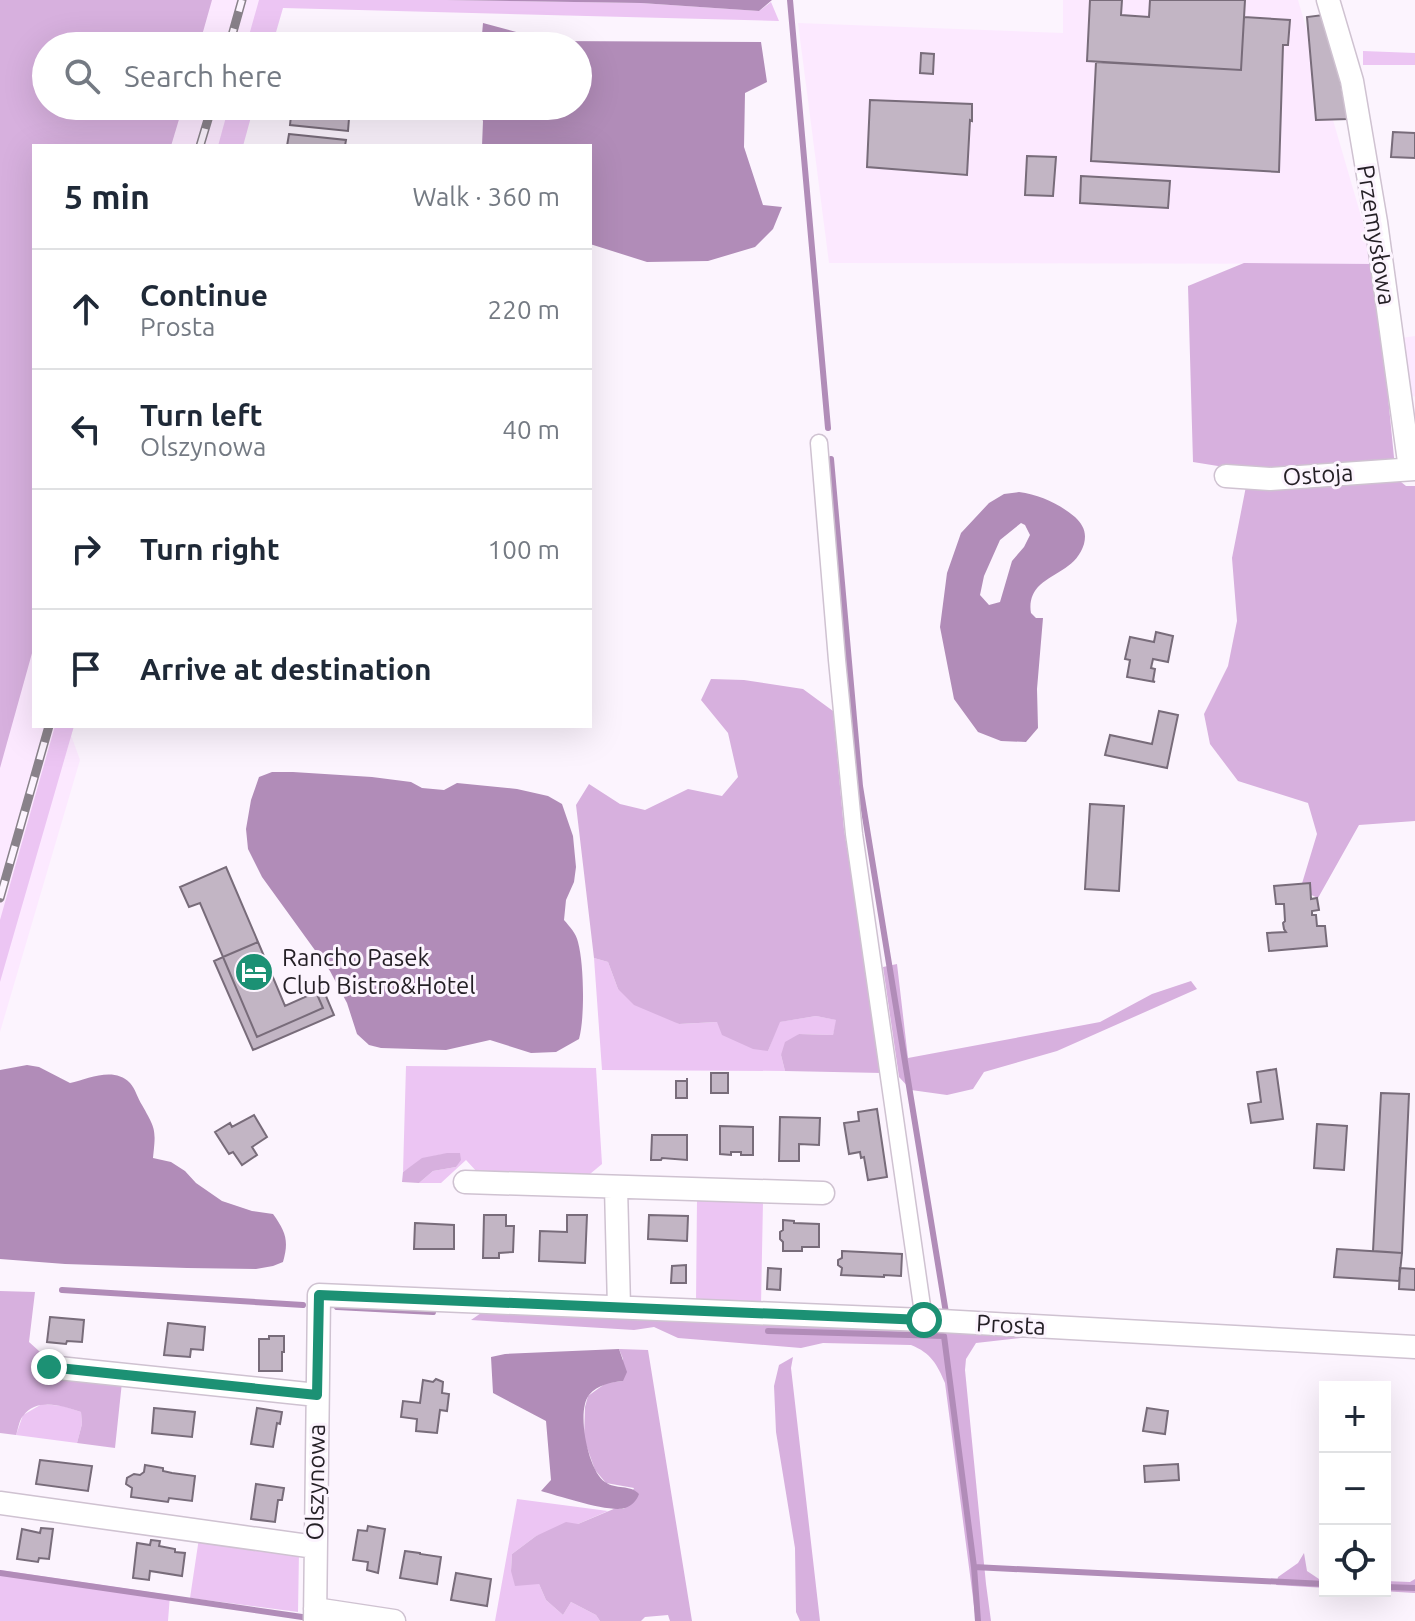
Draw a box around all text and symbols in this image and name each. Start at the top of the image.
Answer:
search box [32,32,592,120]
icon: search [60,54,104,98]
text: Search here [124,59,283,93]
street label: Przemysłowa [1352,163,1401,307]
text: 5 min [64,177,150,215]
text: Walk · 360 m [412,182,560,211]
text: Continue [140,278,268,312]
icon: ahead [64,287,108,331]
text: 220 m [488,295,560,324]
text: Prosta [140,312,215,341]
text: Turn left [140,398,262,432]
icon: left [64,407,108,451]
text: 40 m [502,415,560,444]
text: Olszynowa [140,432,266,461]
street label: Ostoja [1282,459,1354,490]
icon: right [64,527,108,571]
text: Turn right [140,532,280,566]
text: 100 m [488,535,560,564]
icon: arrive [64,647,108,691]
text: Arrive at destination [140,652,432,686]
place label: Rancho Pasek Club Bistro&Hotel [282,944,476,999]
hotel icon: Rancho Pasek Club Bistro&Hotel [233,951,275,993]
route start [906,1302,942,1338]
street label: Prosta [976,1309,1046,1340]
route end [31,1349,67,1385]
map controls [1319,1381,1391,1597]
button: + [1319,1381,1391,1453]
street label: Olszynowa [301,1423,330,1541]
button: − [1319,1453,1391,1525]
button: locate [1319,1525,1391,1597]

